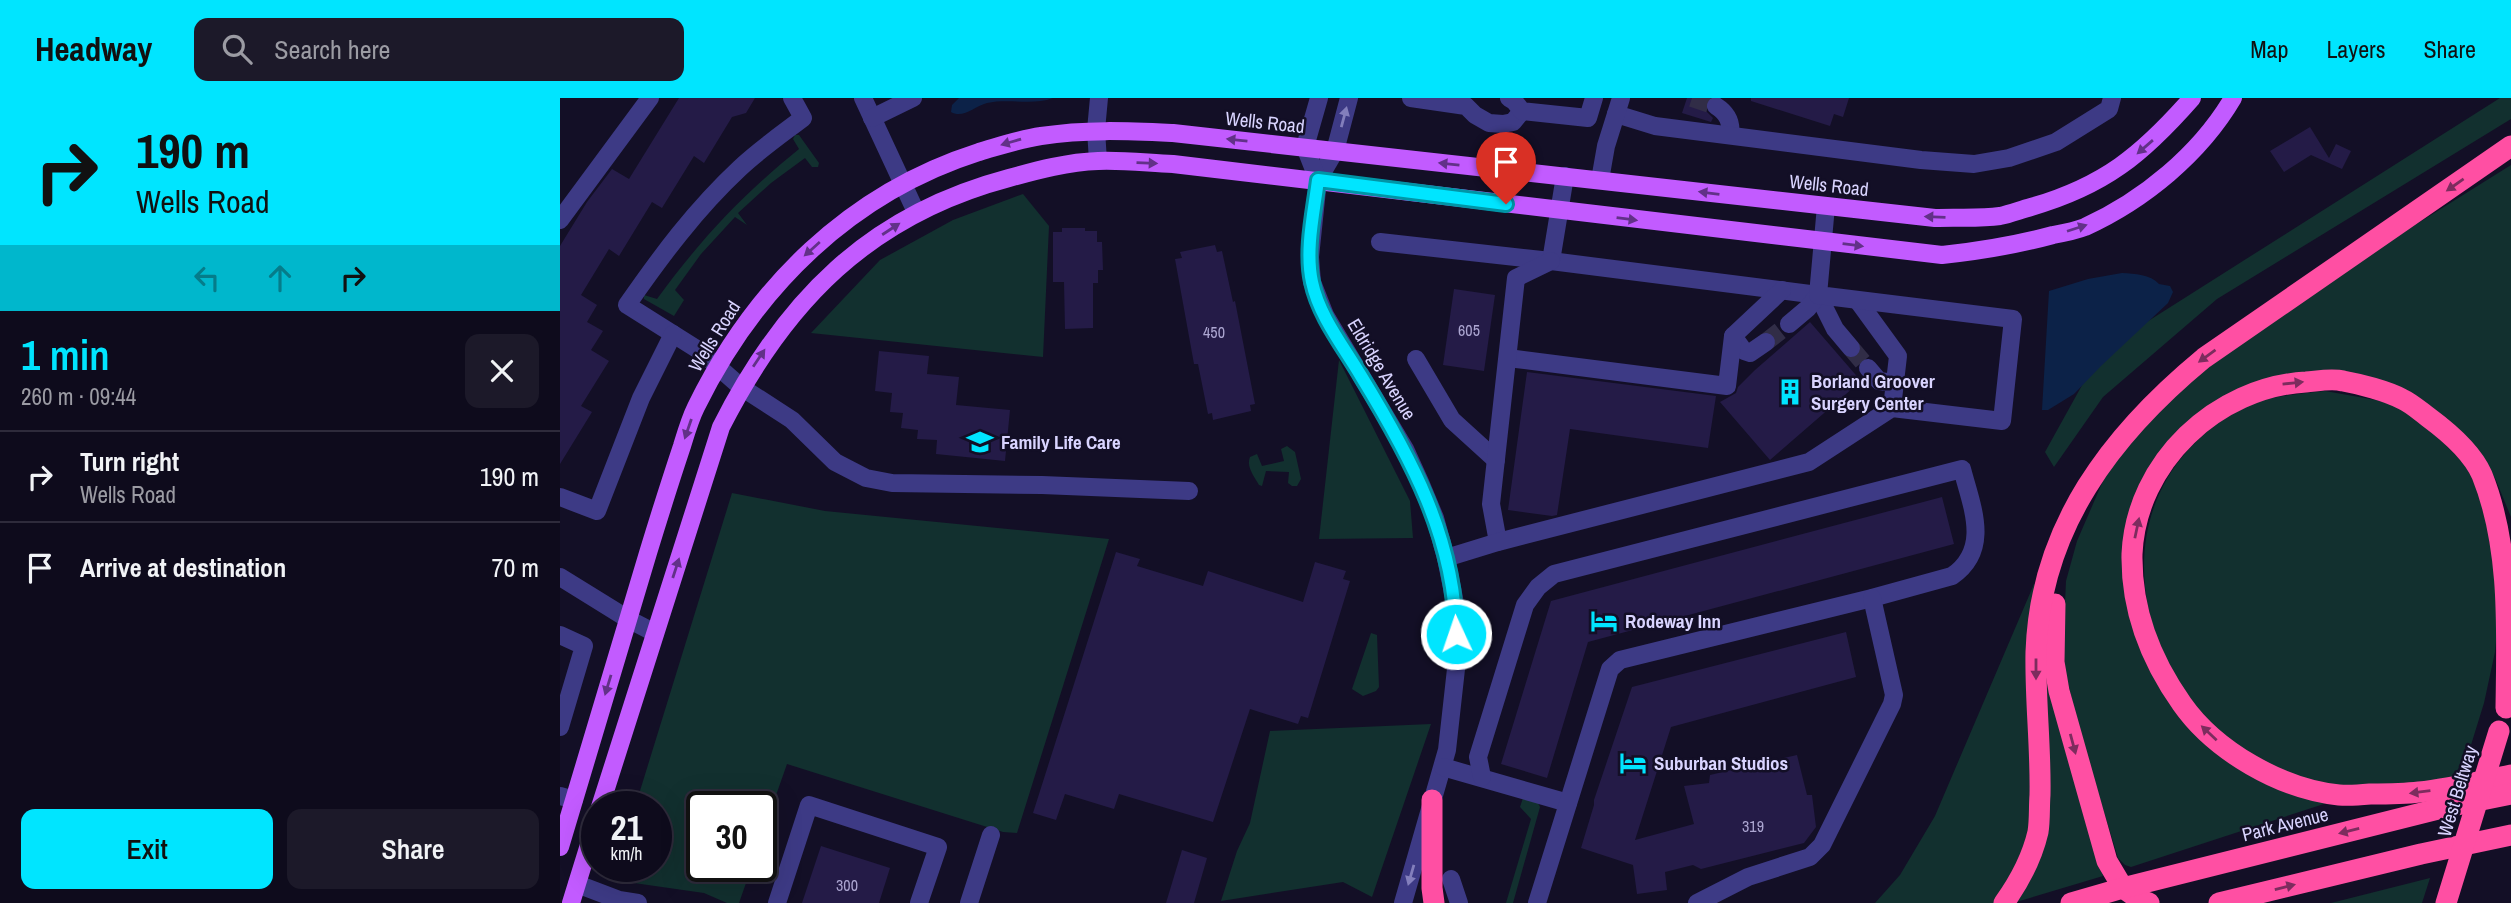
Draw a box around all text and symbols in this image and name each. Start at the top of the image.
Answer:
search box [194,18,684,81]
text: Headway [35,27,152,71]
icon: search [218,30,256,68]
text: Search here [274,32,390,67]
text: Map [2250,33,2288,65]
text: Layers [2326,33,2385,65]
text: Share [2423,33,2476,65]
street label: Wells Road [1224,105,1306,139]
one-way arrow [1339,106,1350,128]
text: 190 m [136,117,250,183]
icon: right [21,126,112,217]
pin [1476,132,1536,204]
one-way arrow [1226,134,1248,145]
one-way arrow [1000,138,1021,148]
one-way arrow [2136,139,2153,154]
icon: arrive [1487,143,1525,181]
one-way arrow [1137,157,1159,168]
one-way arrow [1437,158,1459,169]
street label: Wells Road [1788,168,1870,202]
one-way arrow [2446,178,2464,192]
text: Wells Road [136,180,270,223]
one-way arrow [1697,187,1719,198]
one-way arrow [1924,212,1946,223]
one-way arrow [1616,213,1638,224]
one-way arrow [881,222,900,235]
one-way arrow [2067,222,2088,233]
one-way arrow [1842,239,1864,250]
one-way arrow [804,240,821,256]
icon: left [188,259,226,297]
icon: ahead [261,259,299,297]
icon: right [334,259,372,297]
street label: Wells Road [682,295,746,377]
street label: Eldridge Avenue [1341,313,1423,425]
house number: 605 [1458,319,1480,341]
house number: 450 [1203,321,1225,343]
text: 1 min [21,327,110,383]
button: close [465,334,539,408]
one-way arrow [752,348,765,367]
one-way arrow [2198,349,2217,363]
place label: Borland Groover Surgery Center [1811,368,1935,416]
building icon: Borland Groover Surgery Center [1775,377,1805,407]
one-way arrow [2282,377,2304,388]
text: 260 m · 09:44 [21,381,136,412]
one-way arrow [682,419,693,440]
school or university icon: Family Life Care [965,427,995,457]
place label: Family Life Care [1001,429,1121,455]
text: Turn right [80,444,179,479]
icon: right [21,458,59,496]
text: 190 m [480,459,539,494]
text: Wells Road [80,479,176,510]
one-way arrow [2131,517,2142,539]
icon: arrive [21,549,59,587]
text: Arrive at destination [80,550,286,585]
text: 70 m [492,550,539,585]
one-way arrow [671,557,681,578]
position arrow [1419,597,1493,671]
hotel icon: Rodeway Inn [1589,606,1619,636]
place label: Rodeway Inn [1625,608,1721,634]
one-way arrow [2030,659,2042,681]
one-way arrow [603,674,613,695]
one-way arrow [2200,725,2218,741]
one-way arrow [2068,734,2079,756]
street label: West Beltway [2431,742,2483,840]
hotel icon: Suburban Studios [1618,748,1648,778]
place label: Suburban Studios [1654,750,1788,776]
one-way arrow [2409,786,2431,797]
speed limit sign: 30 [686,791,777,882]
street label: Park Avenue [2239,801,2331,847]
text: 21 [611,804,642,851]
button: Exit [21,809,273,889]
button: Share [287,809,539,889]
house number: 319 [1742,815,1764,837]
one-way arrow [2338,826,2360,837]
text: km/h [611,841,643,866]
one-way arrow [1406,865,1416,886]
house number: 300 [836,874,858,896]
one-way arrow [2274,881,2296,892]

